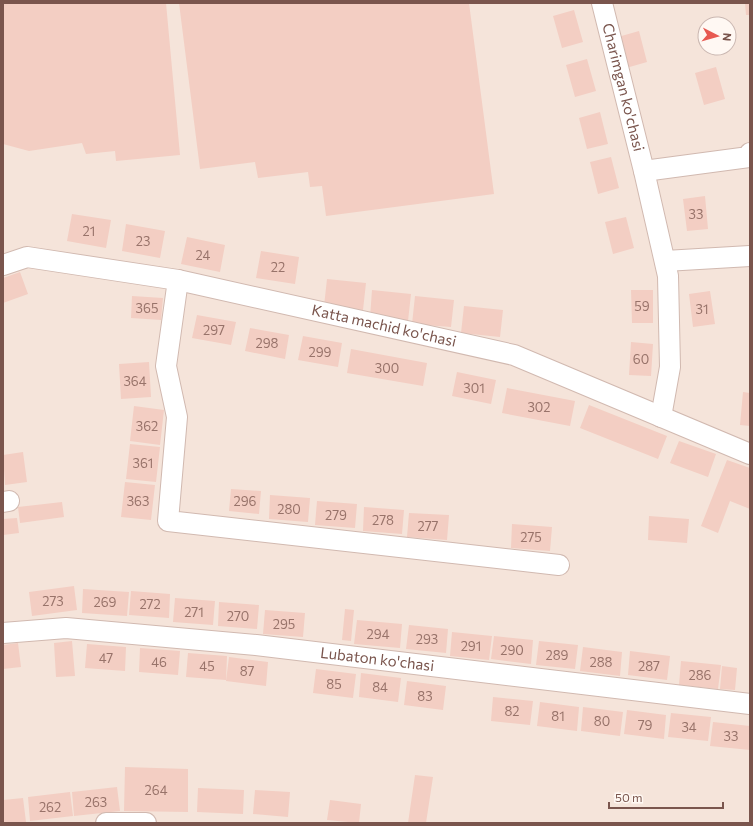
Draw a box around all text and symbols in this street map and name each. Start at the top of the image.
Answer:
north arrow [697,16,737,56]
street label: Charimgan ko'chasi [599,21,649,153]
text: N [721,32,734,42]
house number: 33 [689,206,703,222]
house number: 21 [83,223,95,239]
house number: 23 [136,233,150,249]
house number: 24 [196,247,211,263]
house number: 22 [271,259,285,275]
house number: 59 [634,298,650,314]
house number: 365 [136,300,158,316]
street label: Katta machid ko'chasi [310,300,458,350]
house number: 31 [696,301,708,317]
house number: 297 [203,322,225,338]
house number: 298 [256,335,279,351]
house number: 299 [309,344,332,360]
house number: 60 [633,351,649,367]
house number: 300 [375,360,399,376]
house number: 364 [123,373,147,389]
house number: 301 [463,380,485,396]
house number: 302 [527,399,551,415]
house number: 362 [136,418,158,434]
house number: 361 [133,455,153,471]
house number: 363 [127,493,149,509]
house number: 296 [234,493,257,509]
house number: 280 [277,501,301,517]
house number: 279 [325,507,347,523]
house number: 278 [372,512,394,528]
house number: 277 [418,518,439,534]
house number: 275 [520,529,542,545]
house number: 273 [42,593,64,609]
house number: 269 [94,594,116,610]
house number: 272 [139,596,161,612]
house number: 271 [184,604,204,620]
house number: 270 [227,608,249,624]
house number: 295 [273,616,295,632]
house number: 294 [367,626,390,642]
house number: 293 [416,631,438,647]
house number: 291 [461,638,481,654]
house number: 290 [500,642,524,658]
street label: Lubaton ko'chasi [319,643,435,674]
house number: 289 [546,647,569,663]
house number: 47 [99,650,113,666]
house number: 46 [151,654,167,670]
house number: 288 [590,654,613,670]
house number: 45 [199,658,215,674]
house number: 287 [638,658,660,674]
house number: 87 [240,663,254,679]
house number: 286 [689,667,712,683]
house number: 85 [326,676,342,692]
house number: 84 [372,679,388,695]
house number: 83 [417,688,433,704]
house number: 82 [504,703,520,719]
house number: 81 [551,708,565,724]
house number: 80 [594,713,610,729]
house number: 79 [638,717,652,733]
house number: 34 [681,719,697,735]
house number: 33 [724,728,738,744]
house number: 264 [145,782,168,798]
scale bar [609,784,723,810]
text: 50 m [615,790,643,804]
house number: 263 [85,794,107,810]
house number: 262 [39,799,61,815]

